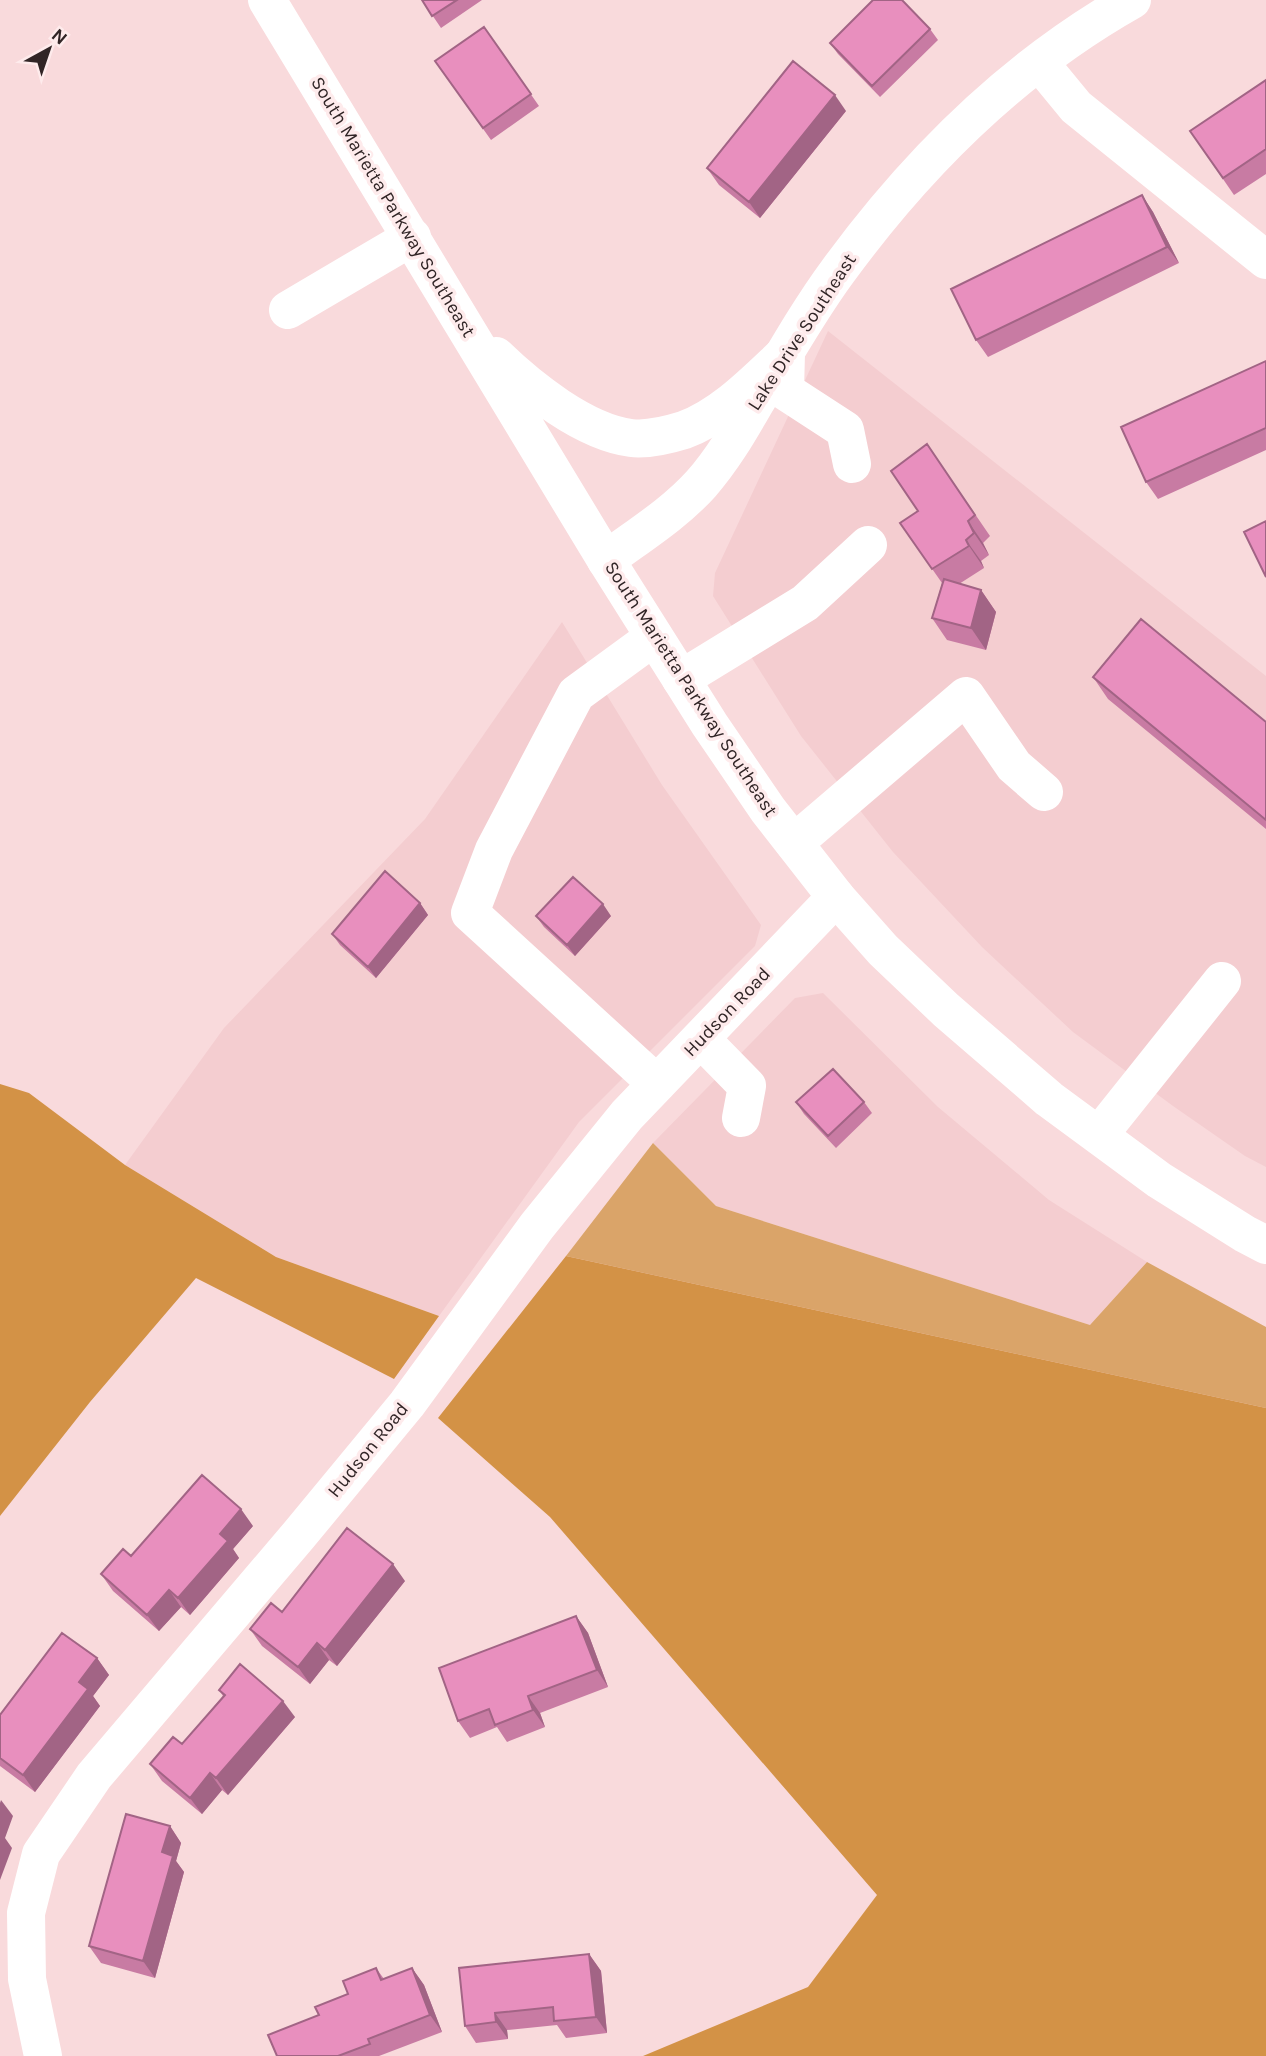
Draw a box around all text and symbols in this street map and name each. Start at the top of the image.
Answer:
north arrow [14,14,84,84]
text: N [47,24,72,50]
street label: South Marietta Parkway Southeast [306,73,480,341]
street label: Lake Drive Southeast [743,249,861,415]
street label: South Marietta Parkway Southeast [600,557,782,821]
street label: Hudson Road [679,963,775,1061]
street label: Hudson Road [323,1398,413,1502]

